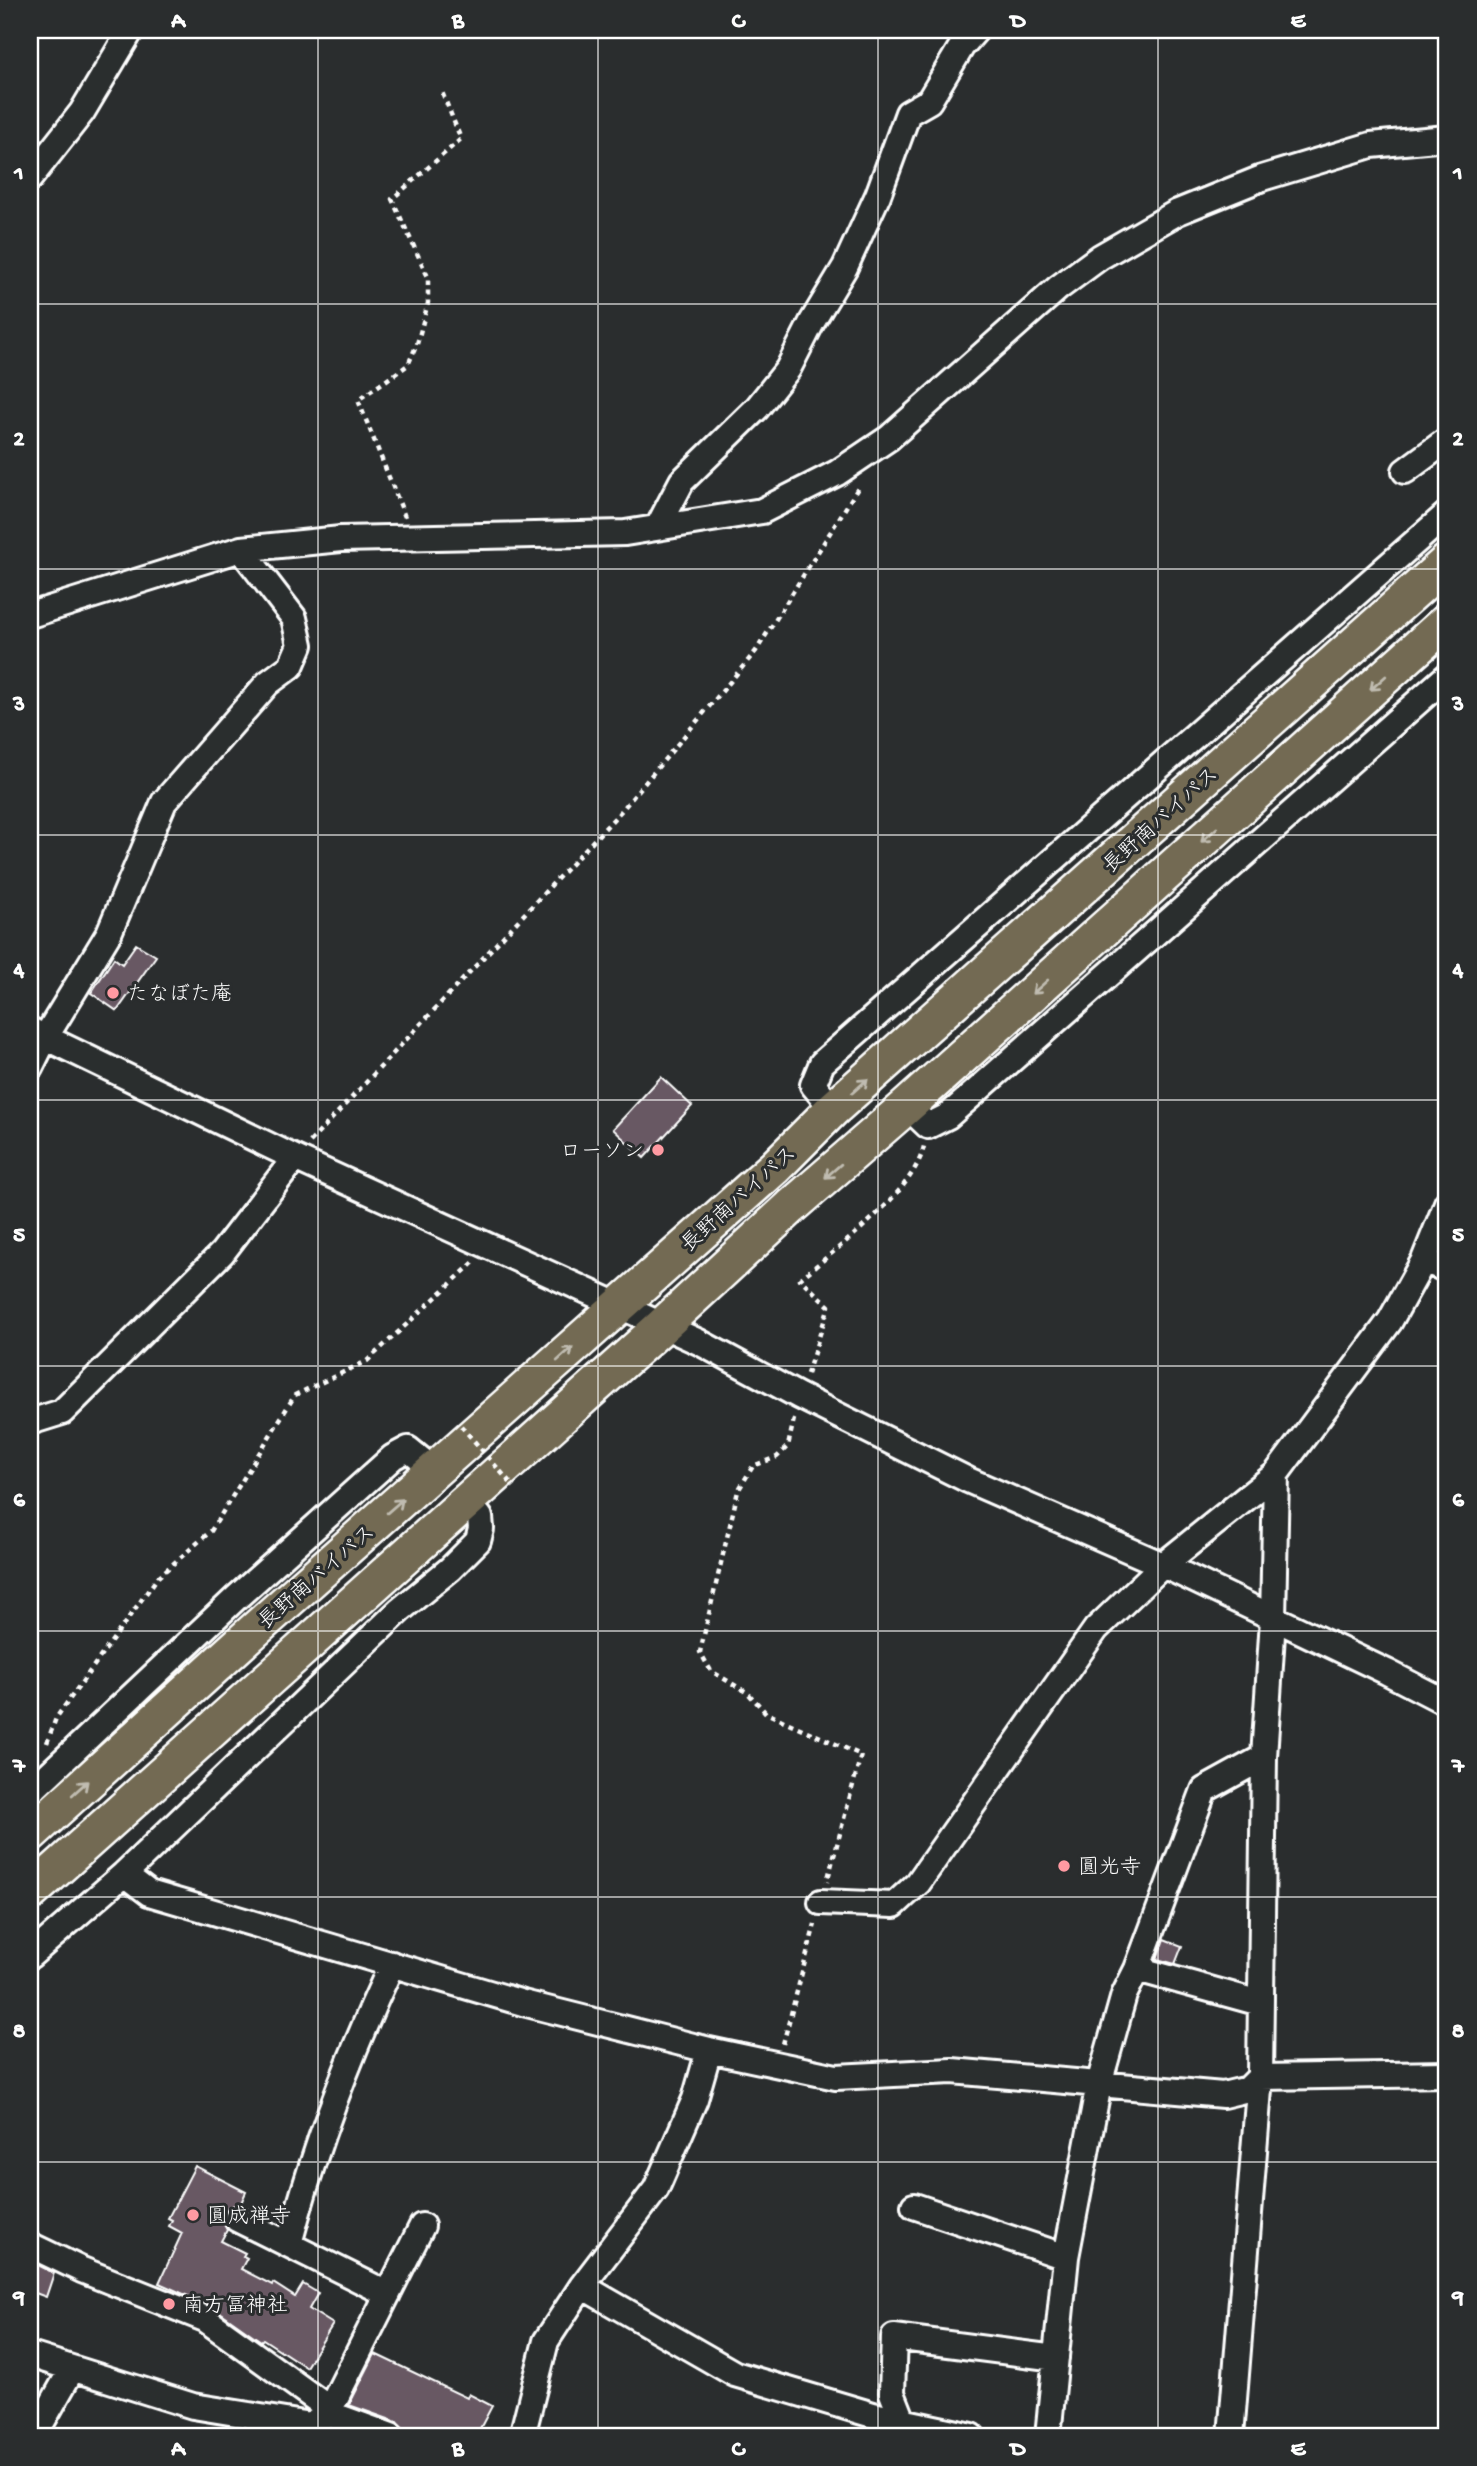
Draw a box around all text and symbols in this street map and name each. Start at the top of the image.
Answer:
text: A [170,9,186,36]
text: B [451,9,465,36]
text: C [732,9,747,36]
text: D [1009,9,1027,36]
text: E [1291,9,1307,36]
text: 1 [13,161,24,188]
text: 1 [1452,161,1463,188]
text: 2 [13,427,25,454]
text: 2 [1452,427,1464,454]
one-way arrow [1369,675,1387,691]
text: 3 [12,692,25,719]
text: 3 [1451,692,1464,719]
street label: 長野南バイパス [1098,762,1225,880]
one-way arrow [1200,827,1218,843]
text: 4 [13,958,25,985]
text: 4 [1452,958,1464,985]
one-way arrow [1031,979,1049,995]
place label: たなぼた庵 [127,982,232,1009]
marker: たなぼた庵 [105,985,121,1001]
one-way arrow [851,1078,869,1094]
place label: ローソン [560,1141,644,1166]
street label: 長野南バイパス [676,1141,803,1259]
marker: ローソン [650,1142,666,1158]
one-way arrow [824,1163,842,1179]
text: 5 [13,1223,25,1250]
text: 5 [1452,1223,1464,1250]
one-way arrow [556,1346,573,1363]
text: 6 [13,1488,26,1515]
text: 6 [1452,1488,1465,1515]
one-way arrow [386,1498,404,1514]
street label: 長野南バイパス [253,1520,382,1636]
text: 7 [12,1754,26,1781]
text: 7 [1451,1754,1465,1781]
one-way arrow [71,1780,88,1797]
place label: 圓光寺 [1078,1856,1141,1882]
marker: 圓光寺 [1056,1858,1072,1874]
text: 8 [13,2019,26,2046]
text: 8 [1452,2019,1465,2046]
place label: 圓成禅寺 [207,2205,291,2231]
marker: 圓成禅寺 [185,2207,201,2223]
text: 9 [12,2285,25,2312]
text: 9 [1451,2285,1464,2312]
place label: 南方冨神社 [183,2293,288,2320]
marker: 南方冨神社 [161,2296,177,2312]
text: A [170,2437,186,2464]
text: B [451,2437,465,2464]
text: C [732,2437,747,2464]
text: D [1009,2437,1027,2464]
text: E [1291,2437,1307,2464]

